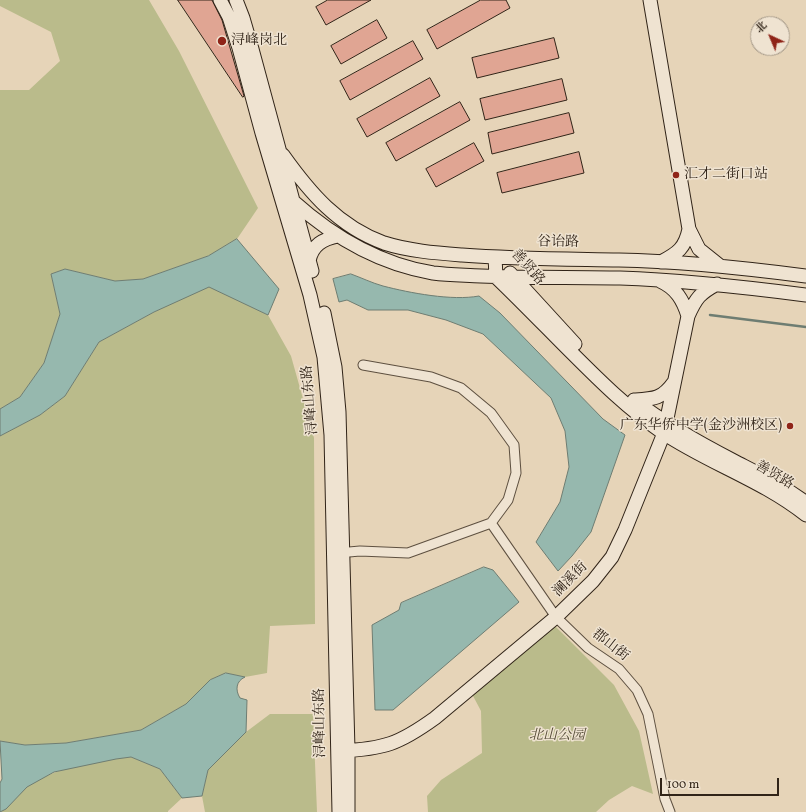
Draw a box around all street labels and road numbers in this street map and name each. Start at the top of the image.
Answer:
street label: 谷诒路 [537,234,579,252]
street label: 善贤路 [507,247,547,289]
street label: 浔峰山东路 [300,364,322,436]
street label: 善贤路 [752,458,796,494]
street label: 澜溪街 [550,559,592,601]
street label: 郡山街 [588,626,632,666]
street label: 浔峰山东路 [312,688,330,758]

